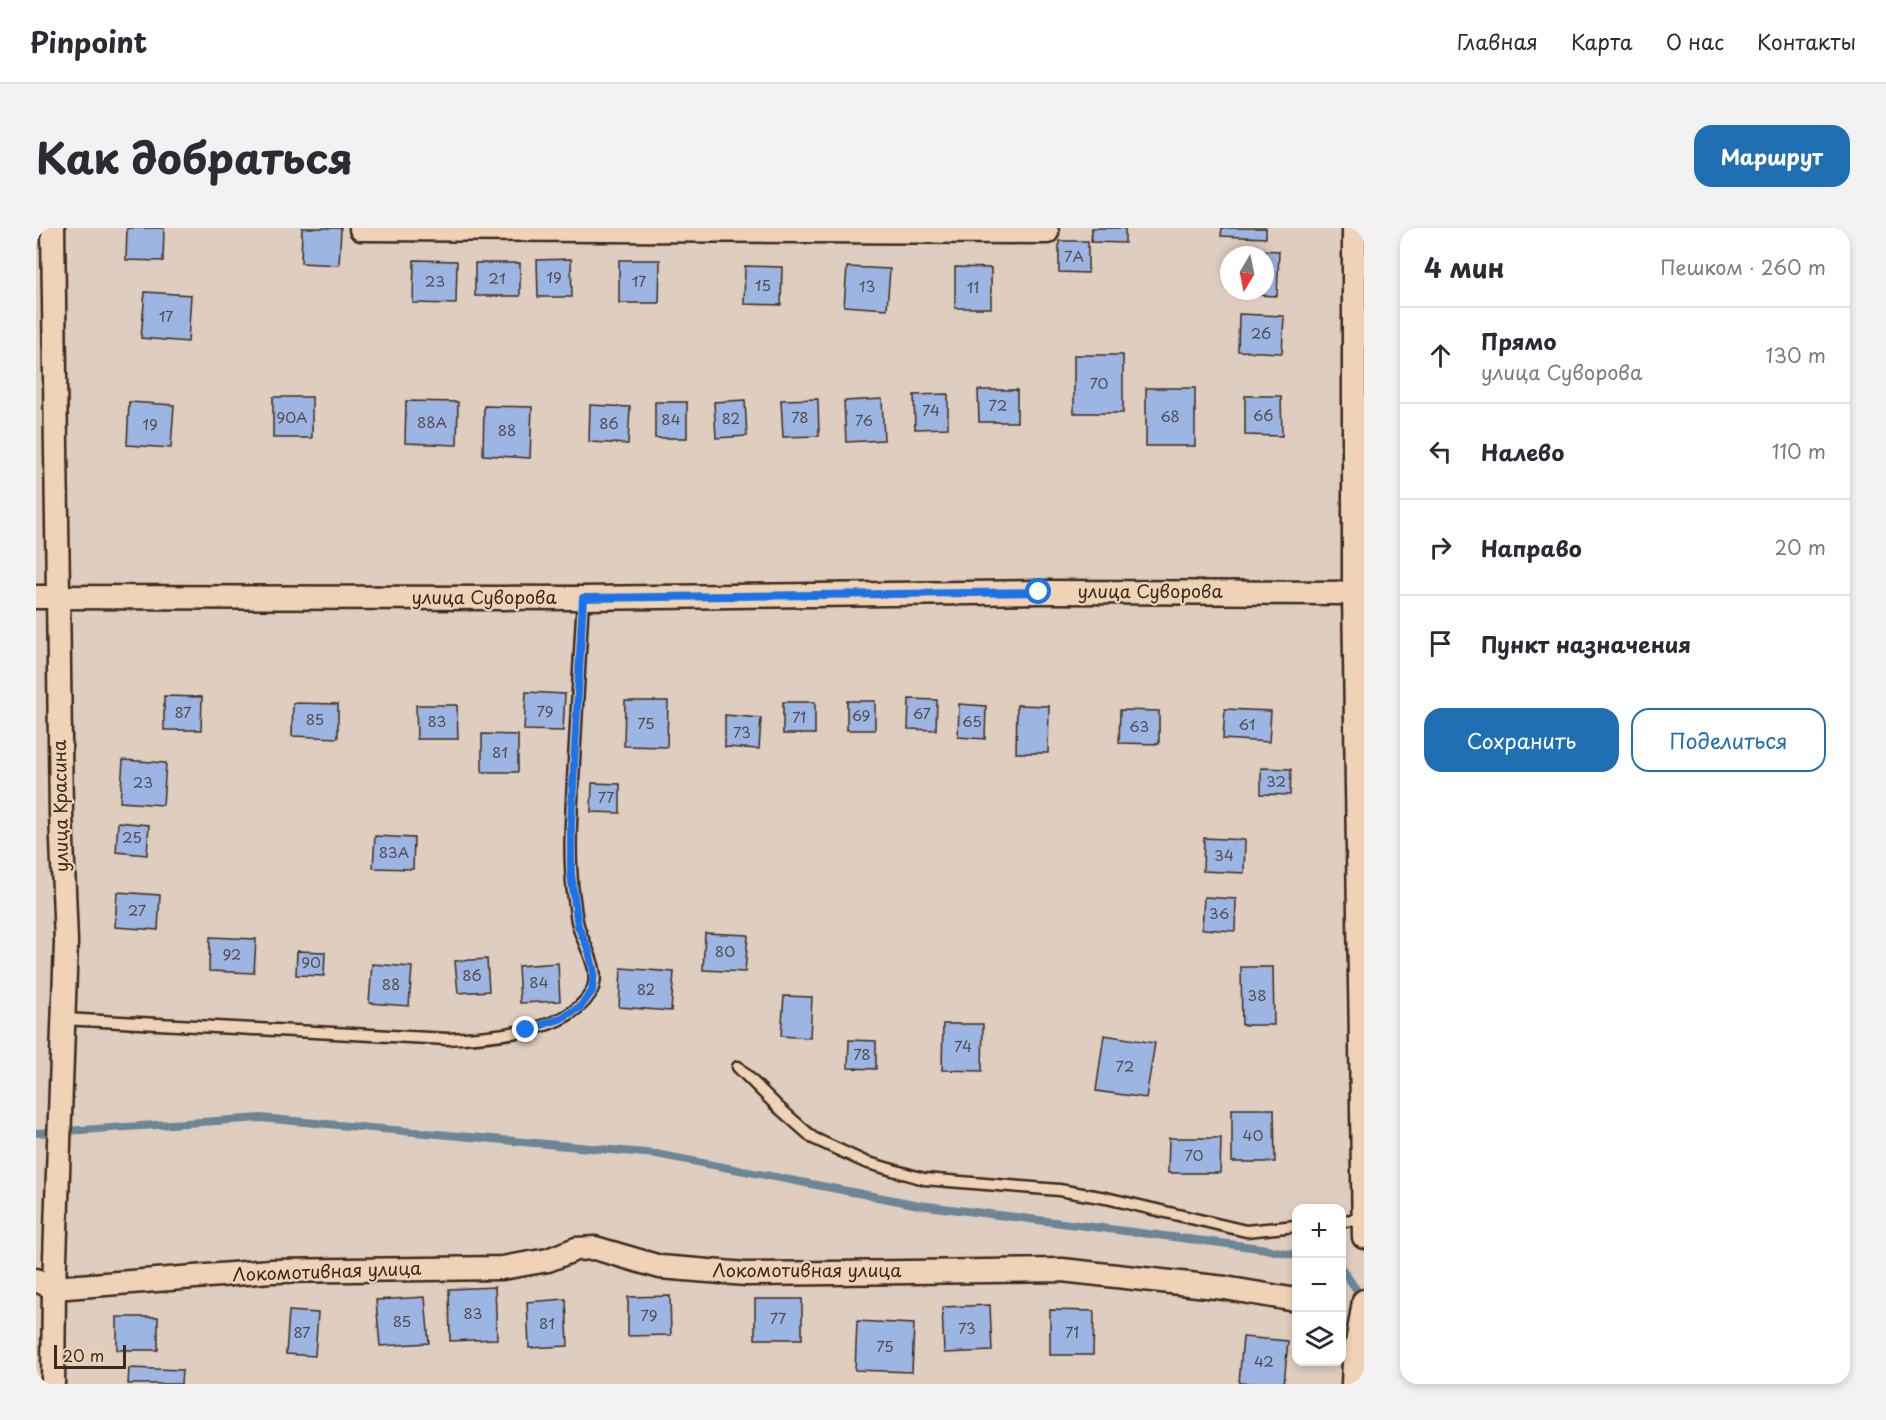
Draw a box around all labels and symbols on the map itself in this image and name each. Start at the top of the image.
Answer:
house number: 7А [1064,244,1084,267]
north arrow [1220,246,1274,300]
house number: 19 [546,265,562,288]
house number: 21 [488,266,506,289]
house number: 23 [425,269,445,292]
house number: 17 [632,269,646,292]
house number: 15 [755,273,771,296]
house number: 13 [859,274,875,297]
house number: 11 [967,275,979,298]
house number: 17 [159,304,173,327]
house number: 26 [1251,321,1271,344]
house number: 70 [1089,371,1109,394]
house number: 72 [989,393,1007,416]
house number: 74 [922,398,940,421]
house number: 66 [1253,403,1273,426]
house number: 68 [1160,404,1180,427]
house number: 90А [276,405,308,428]
house number: 78 [791,405,809,428]
house number: 82 [722,406,740,429]
house number: 84 [661,407,681,430]
house number: 76 [855,408,873,431]
house number: 88А [417,410,447,433]
house number: 86 [599,411,619,434]
house number: 19 [142,412,158,435]
house number: 88 [498,418,516,441]
street label: улица Суворова [1077,577,1223,604]
route start [1025,578,1051,604]
street label: улица Суворова [411,583,557,610]
house number: 79 [536,699,554,722]
house number: 87 [174,700,192,723]
house number: 67 [913,701,932,724]
house number: 69 [852,703,870,726]
house number: 71 [792,705,806,728]
house number: 85 [306,707,324,730]
house number: 83 [427,709,447,732]
house number: 65 [962,709,982,732]
house number: 75 [637,711,655,734]
house number: 61 [1239,712,1255,735]
house number: 63 [1129,714,1149,737]
house number: 73 [733,720,751,743]
street label: улица Красина [45,739,74,872]
house number: 81 [492,740,508,763]
house number: 32 [1266,769,1286,792]
house number: 23 [133,770,153,793]
house number: 77 [598,785,614,808]
house number: 25 [122,825,142,848]
house number: 83А [379,840,409,863]
house number: 34 [1214,843,1234,866]
house number: 27 [128,898,147,921]
house number: 36 [1209,901,1229,924]
house number: 80 [715,939,735,962]
house number: 92 [223,942,241,965]
house number: 90 [301,950,321,973]
house number: 86 [462,963,482,986]
house number: 84 [529,970,549,993]
house number: 88 [382,972,400,995]
house number: 82 [637,977,655,1000]
house number: 38 [1247,983,1267,1006]
route end [512,1016,538,1042]
house number: 74 [954,1034,972,1057]
house number: 78 [853,1042,871,1065]
house number: 72 [1116,1054,1134,1077]
house number: 40 [1243,1123,1263,1146]
house number: 70 [1184,1143,1204,1166]
street label: Локомотивная улица [232,1254,423,1287]
street label: Локомотивная улица [713,1256,902,1283]
house number: 83 [463,1301,483,1324]
house number: 79 [640,1303,658,1326]
house number: 77 [770,1306,786,1329]
house number: 85 [393,1309,411,1332]
house number: 81 [539,1311,555,1334]
house number: 73 [958,1316,976,1339]
house number: 87 [293,1320,311,1343]
house number: 71 [1065,1320,1079,1343]
house number: 75 [876,1334,894,1357]
scale bar [54,1342,126,1370]
house number: 42 [1254,1349,1274,1372]

